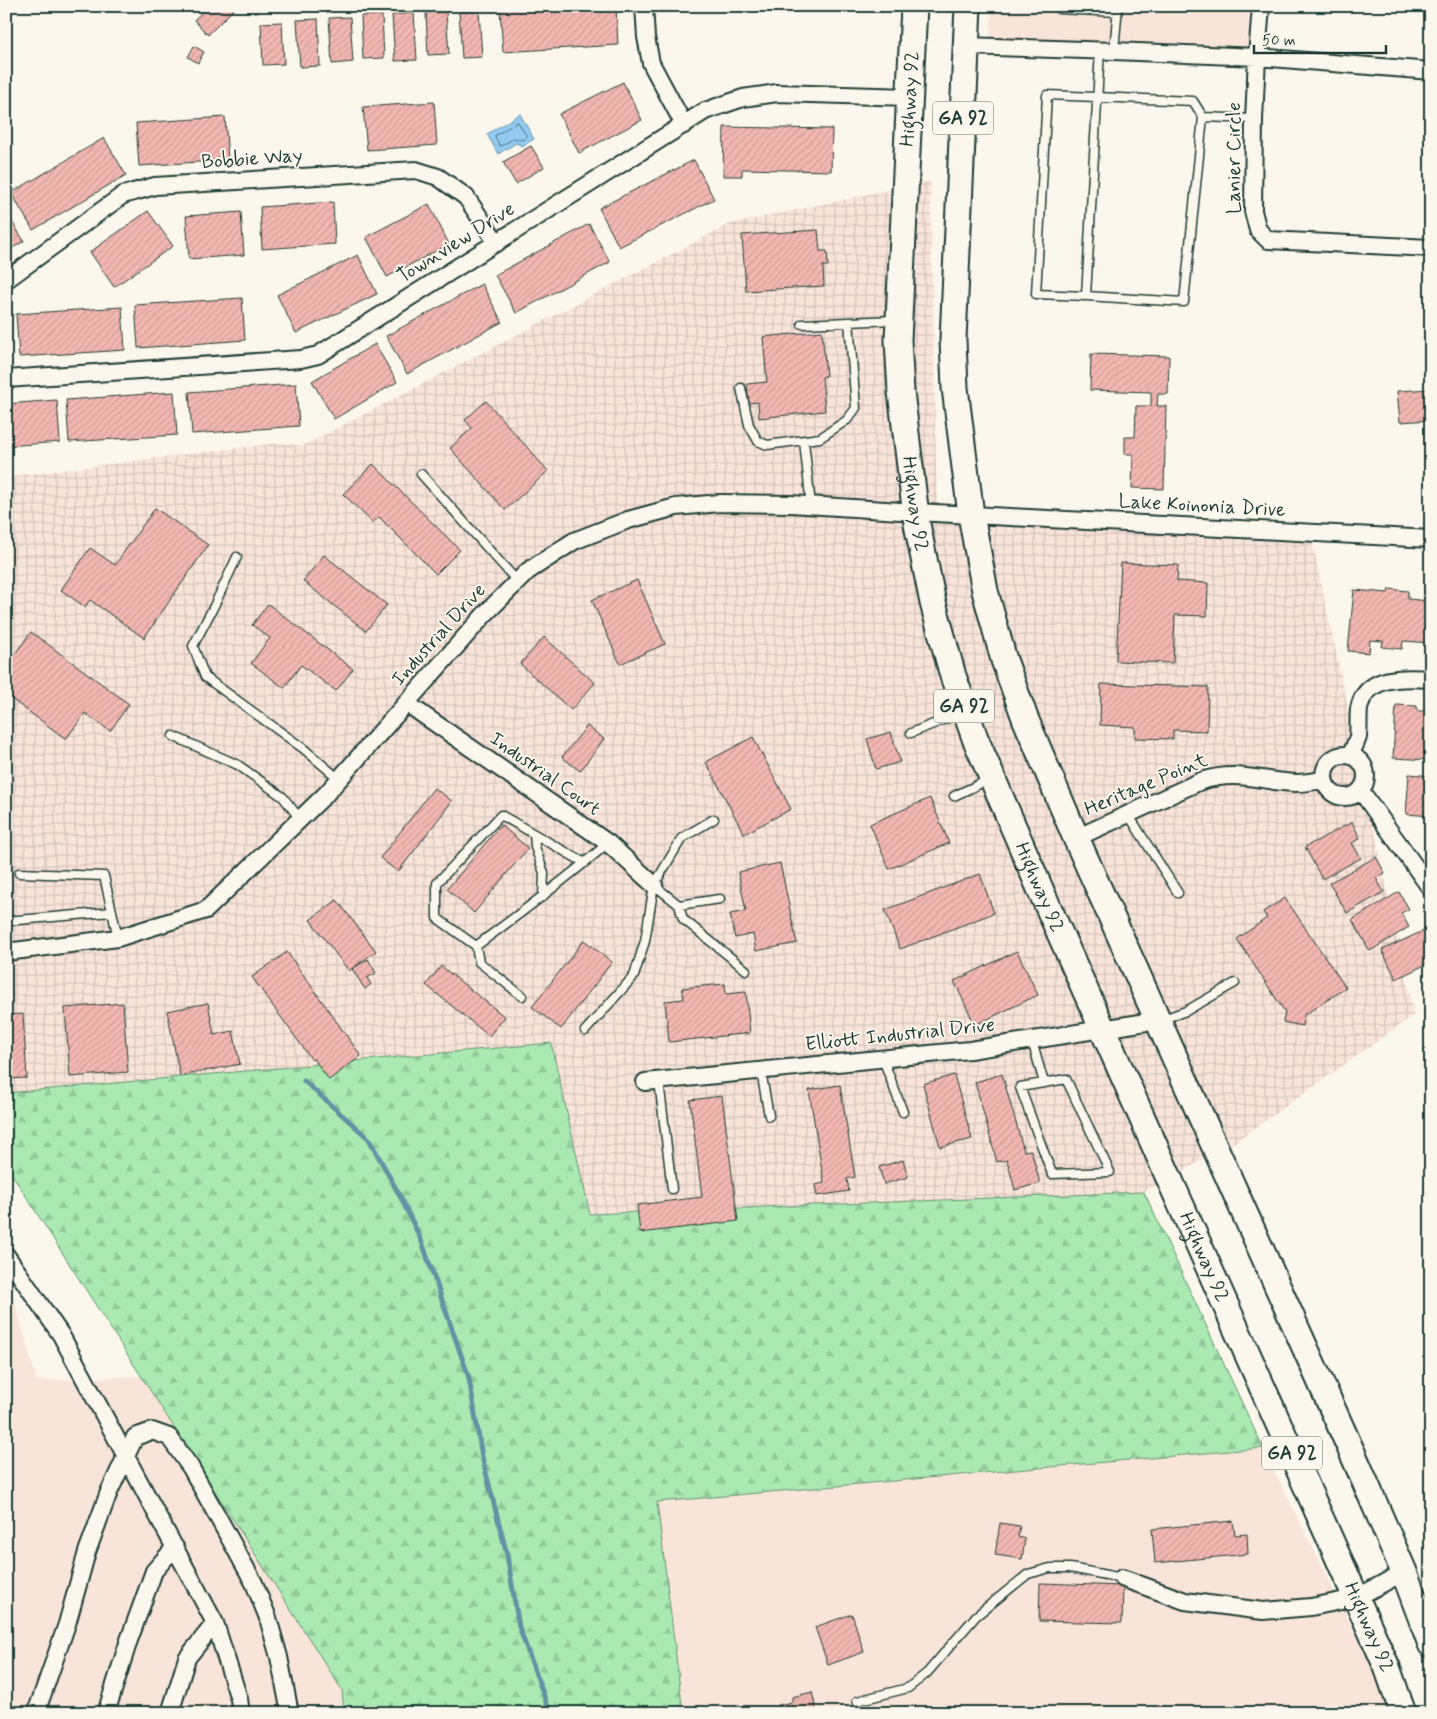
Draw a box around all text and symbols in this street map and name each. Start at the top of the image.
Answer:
scale bar [1254,22,1387,54]
text: 50 m [1262,31,1296,51]
street label: Highway 92 [894,51,928,148]
road number: GA 92 [933,102,993,134]
street label: Lanier Circle [1221,102,1248,214]
street label: Bobbie Way [200,142,304,176]
street label: Townview Drive [392,196,520,290]
street label: Highway 92 [895,455,936,554]
street label: Lake Koinonia Drive [1118,488,1286,524]
street label: Industrial Drive [386,578,492,692]
road number: GA 92 [934,689,994,722]
street label: Industrial Court [484,726,606,822]
street label: Heritage Point [1080,747,1212,823]
street label: Highway 92 [1008,838,1071,936]
street label: Elliott Industrial Drive [804,1012,996,1058]
street label: Highway 92 [1172,1208,1236,1306]
road number: GA 92 [1262,1436,1322,1470]
street label: Highway 92 [1337,1578,1401,1676]

